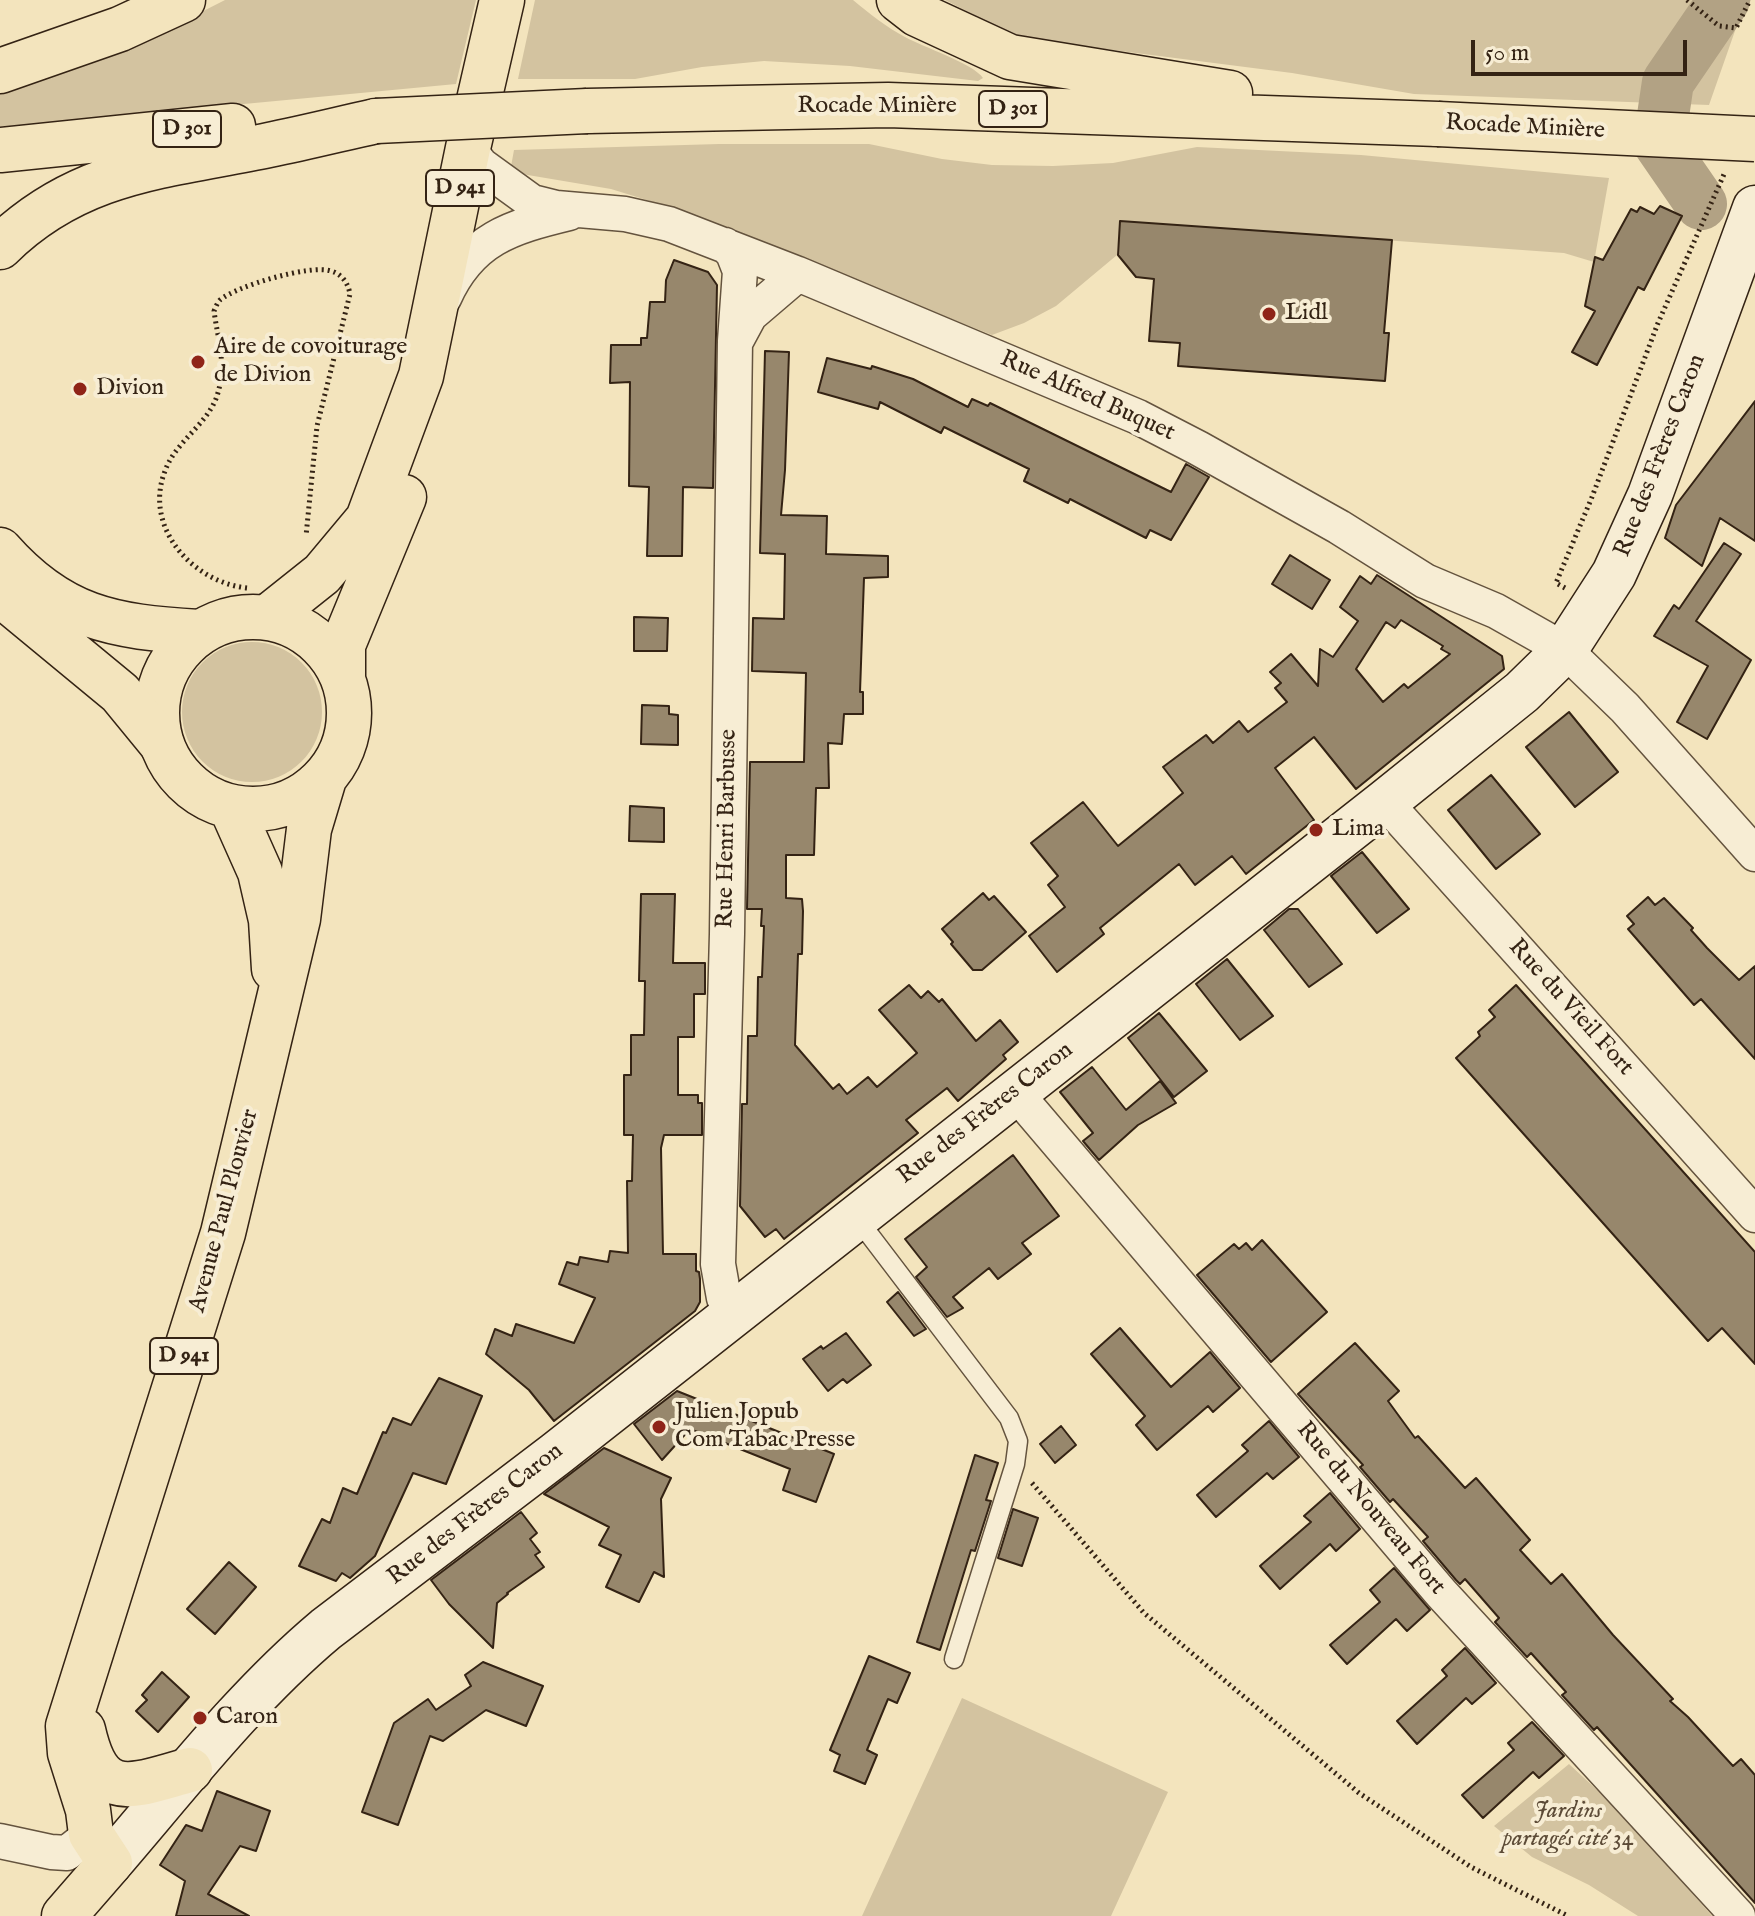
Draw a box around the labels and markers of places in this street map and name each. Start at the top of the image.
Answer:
place label: Lidl [1285,300,1328,328]
marker: Lidl [1260,305,1278,323]
place label: Aire de covoiturage de Divion [214,334,407,390]
marker: Aire de covoiturage de Divion [189,353,207,371]
place label: Divion [96,375,164,403]
marker: Divion [71,380,89,398]
place label: Lima [1332,816,1384,844]
marker: Lima [1307,821,1325,839]
place label: Julien Jopub Com Tabac Presse [675,1399,855,1455]
marker: Julien Jopub Com Tabac Presse [650,1418,668,1436]
place label: Caron [216,1704,278,1732]
marker: Caron [191,1709,209,1727]

